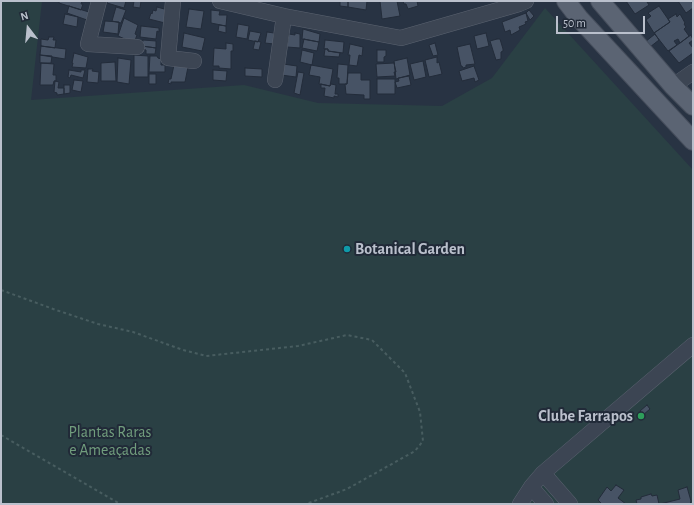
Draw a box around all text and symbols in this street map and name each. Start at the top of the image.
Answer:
north arrow [8,8,48,48]
scale bar [558,8,647,34]
text: N [19,10,30,22]
text: 50 m [563,17,586,29]
place label: Botanical Garden [355,239,465,259]
marker: Botanical Garden [342,244,352,254]
place label: Clube Farrapos [538,406,633,426]
marker: Clube Farrapos [636,411,646,421]
park label: Plantas Raras e Ameaçadas [69,422,151,460]

